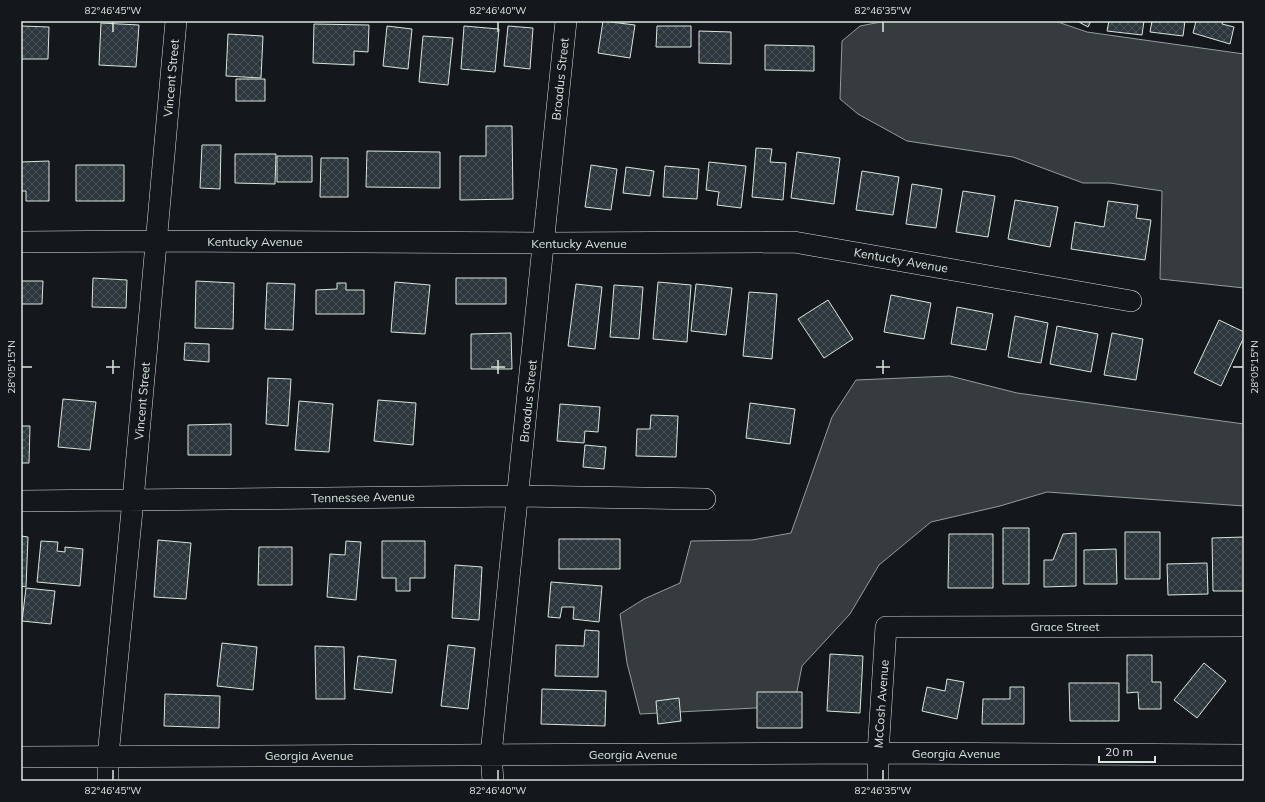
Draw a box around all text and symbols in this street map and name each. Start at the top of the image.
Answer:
text: 82°46'45"W [85,4,141,17]
text: 82°46'40"W [470,4,526,17]
text: 82°46'35"W [855,4,911,17]
street label: Broadus Street [548,37,572,121]
street label: Vincent Street [160,38,182,118]
street label: Kentucky Avenue [207,234,303,249]
street label: Kentucky Avenue [531,236,627,251]
street label: Kentucky Avenue [853,244,949,276]
text: 28°05'15"N [5,340,18,394]
text: 28°05'15"N [1248,340,1261,394]
street label: Broadus Street [516,359,540,443]
street label: Vincent Street [131,361,153,441]
street label: Tennessee Avenue [311,489,415,505]
street label: Grace Street [1031,619,1099,634]
street label: McCosh Avenue [870,659,892,749]
scale bar [1099,738,1155,764]
text: 20 m [1105,744,1133,759]
street label: Georgia Avenue [912,746,1000,761]
street label: Georgia Avenue [589,747,677,762]
street label: Georgia Avenue [265,748,353,763]
text: 82°46'45"W [85,784,141,797]
text: 82°46'40"W [470,784,526,797]
text: 82°46'35"W [855,784,911,797]

